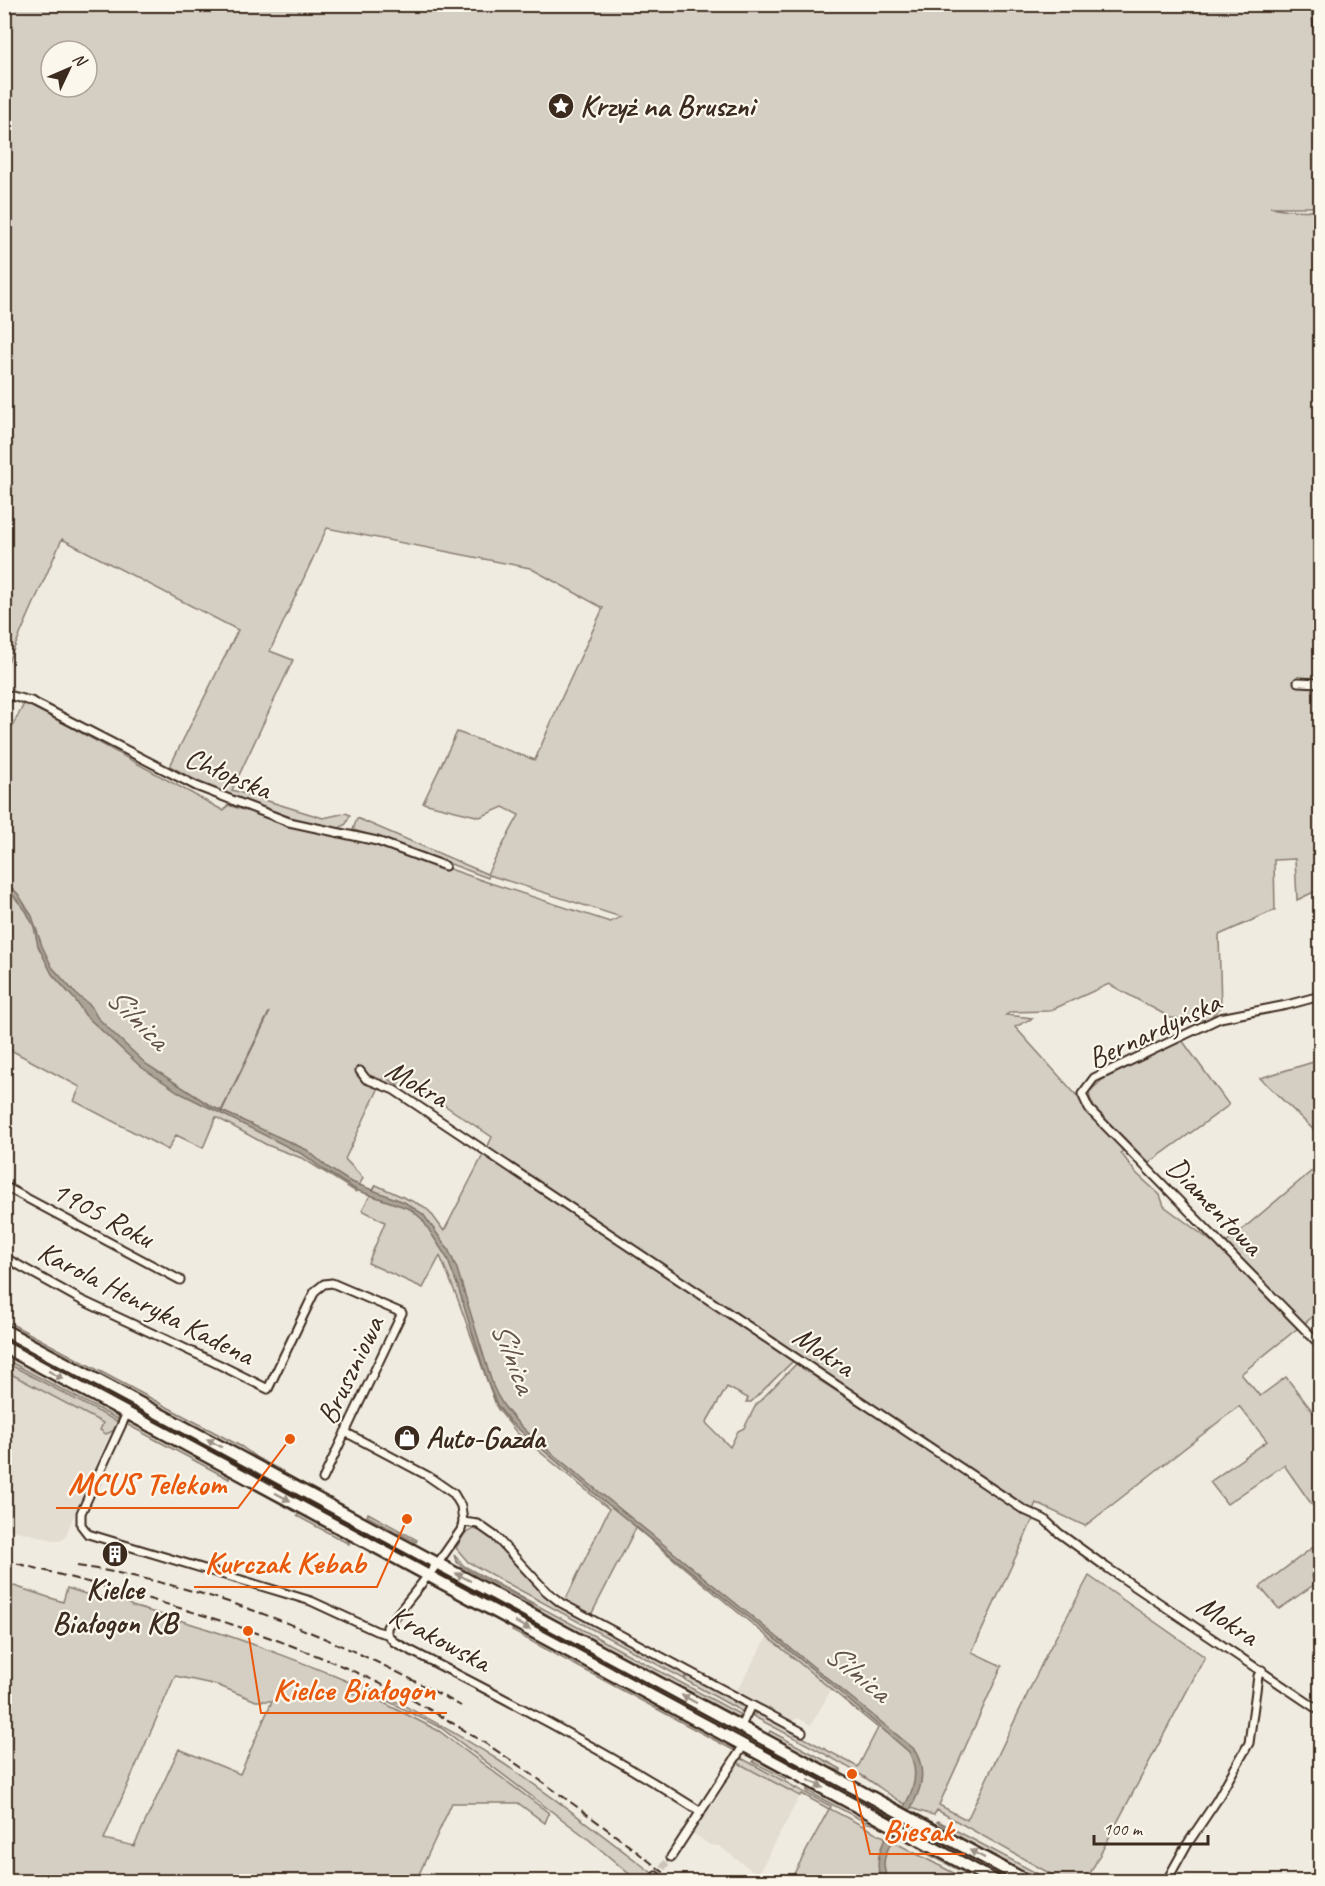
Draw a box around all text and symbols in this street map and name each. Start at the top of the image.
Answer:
north arrow [39,39,99,99]
text: N [68,49,92,72]
place label: Krzyż na Bruszni [580,87,758,125]
place icon: Krzyż na Bruszni [546,91,576,121]
street label: Chłopska [179,738,279,809]
water label: Silnica [98,978,181,1061]
street label: Bernardyńska [1081,982,1228,1077]
street label: Mokra [379,1050,457,1117]
street label: Diamentowa [1159,1148,1273,1265]
street label: 1905 Roku [46,1171,162,1257]
street label: Karola Henryka Kadena [32,1232,262,1375]
street label: Bruszniowa [308,1308,393,1430]
water label: Silnica [482,1316,548,1402]
street label: Mokra [786,1317,864,1386]
one-way arrow [48,1370,65,1380]
place label: Auto-Gazda [426,1419,547,1457]
shop icon: Auto-Gazda [392,1423,422,1453]
one-way arrow [205,1438,222,1448]
callout: MCUS Telekom [56,1458,238,1508]
text: MCUS Telekom [68,1463,228,1504]
one-way arrow [275,1492,292,1502]
callout: Kurczak Kebab [194,1537,377,1587]
building icon: Kielce Białogon KB [100,1539,130,1569]
text: Kurczak Kebab [204,1542,368,1583]
place label: Kielce Białogon KB [52,1570,180,1642]
one-way arrow [454,1572,471,1582]
street label: Mokra [1190,1586,1268,1655]
street label: Krakowska [383,1596,500,1682]
one-way arrow [514,1621,531,1631]
water label: Silnica [817,1633,902,1713]
callout: Kielce Białogon [261,1663,447,1713]
text: Kielce Białogon [273,1669,436,1710]
one-way arrow [680,1694,697,1704]
one-way arrow [808,1779,825,1789]
callout: Biesak [870,1804,965,1854]
scale bar [1094,1808,1208,1846]
text: Biesak [883,1810,956,1851]
text: 100 m [1103,1818,1144,1840]
one-way arrow [969,1849,986,1859]

